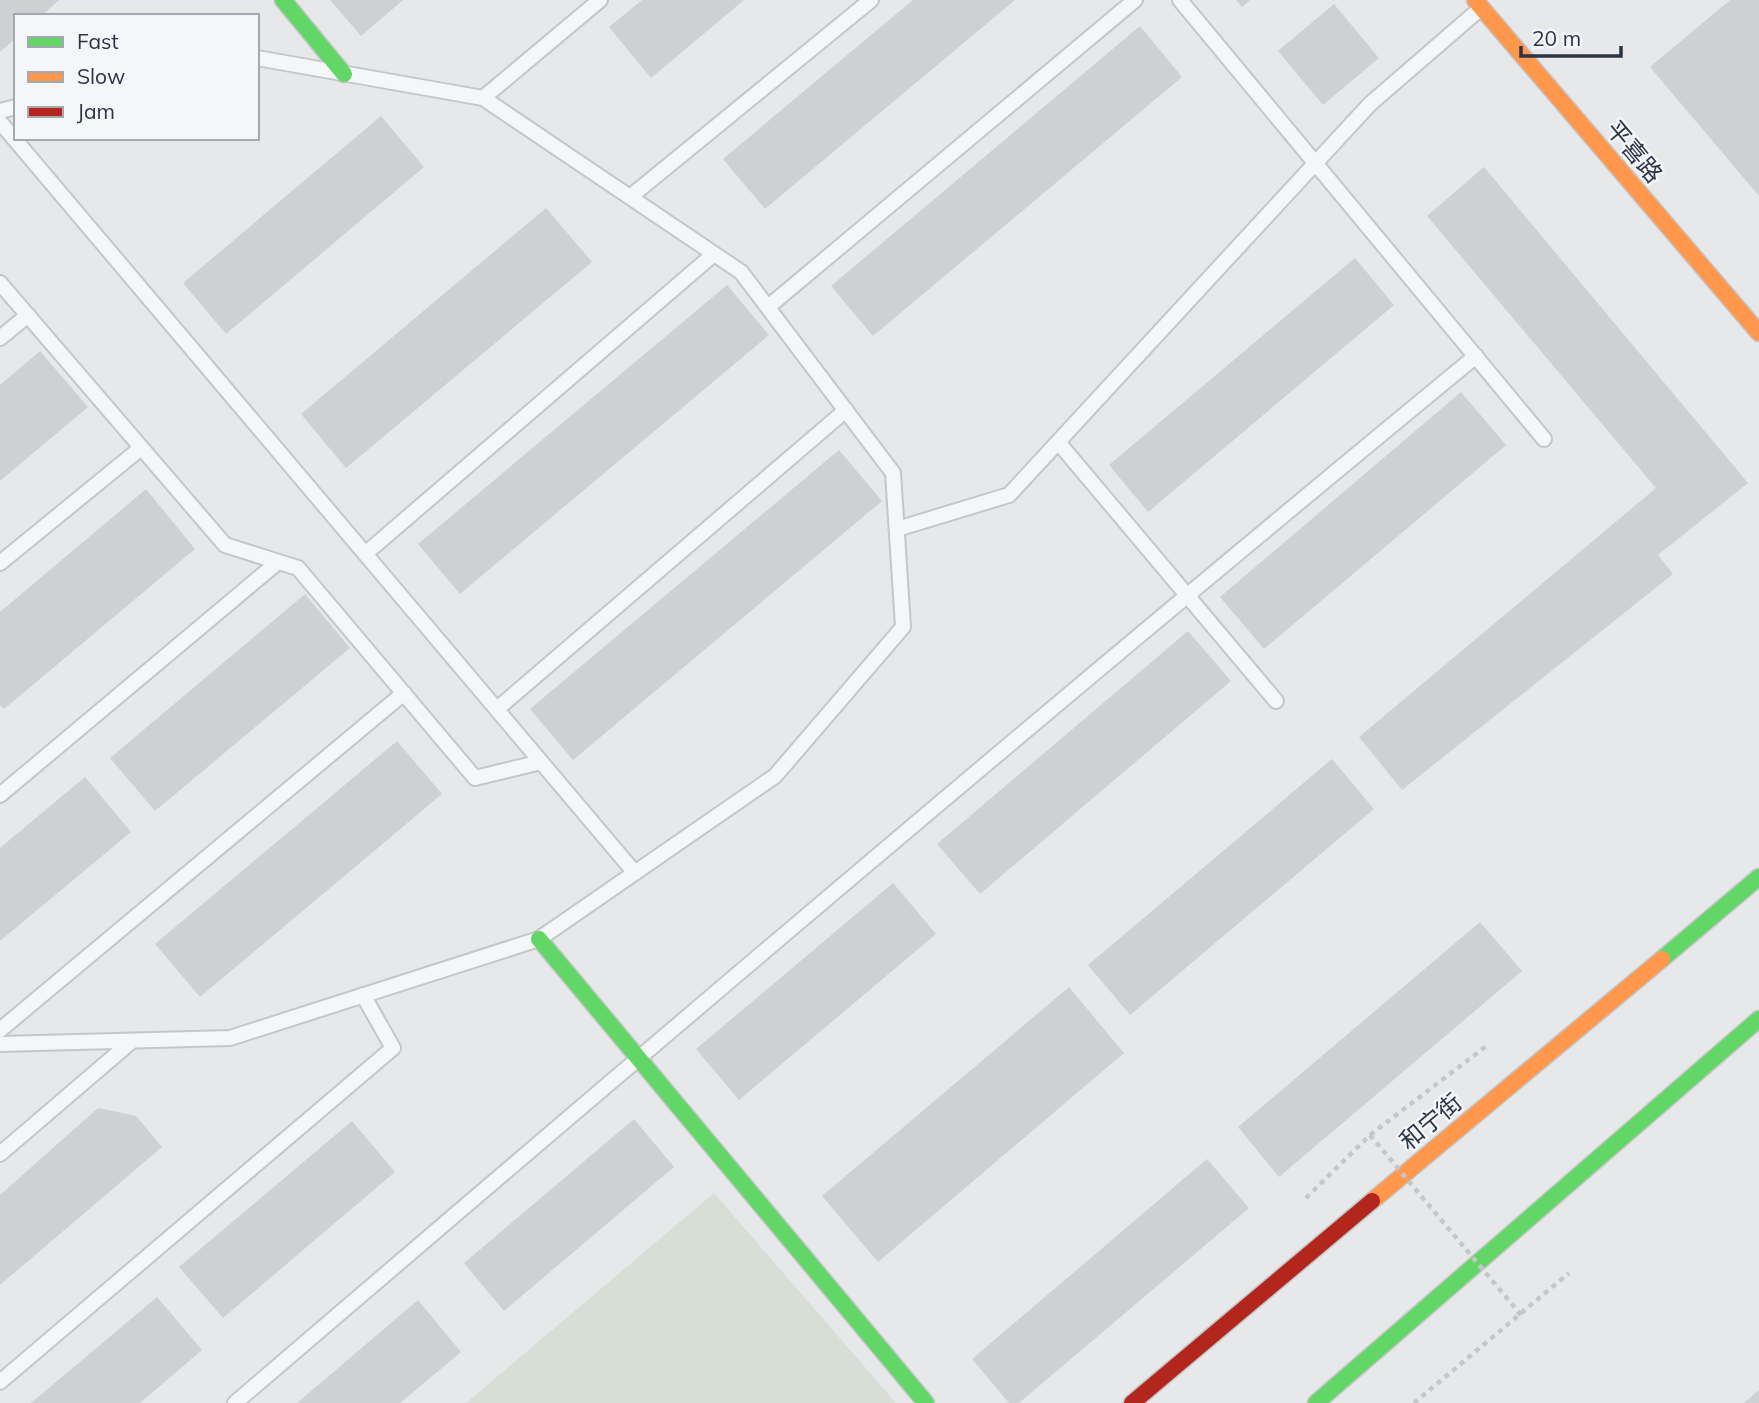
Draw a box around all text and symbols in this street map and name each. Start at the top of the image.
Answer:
legend [14,14,259,140]
scale bar [1521,14,1621,58]
text: 20 m [1532,25,1581,51]
text: Fast [77,28,119,54]
text: Slow [77,63,125,89]
text: Jam [77,98,115,124]
street label: 平喜路 [1600,114,1669,189]
street label: 和宁街 [1393,1087,1468,1156]

